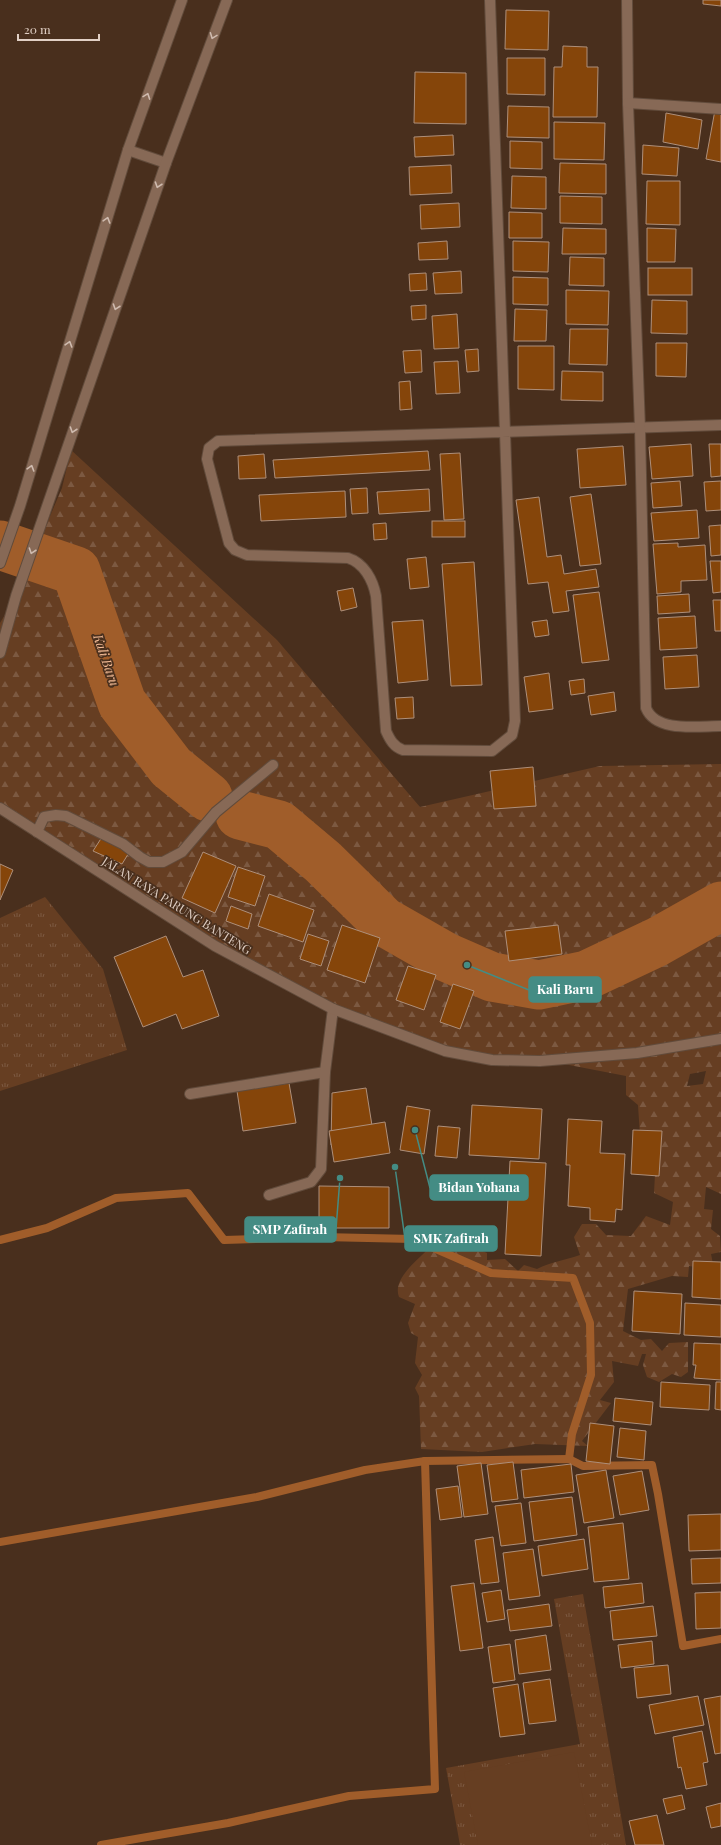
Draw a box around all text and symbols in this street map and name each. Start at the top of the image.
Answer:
scale bar [18,16,99,42]
text: 20 m [24,21,51,37]
one-way arrow [210,33,218,40]
one-way arrow [143,93,151,100]
one-way arrow [154,181,163,188]
one-way arrow [102,216,111,223]
one-way arrow [112,304,120,311]
one-way arrow [64,341,73,348]
one-way arrow [70,427,78,434]
one-way arrow [26,465,35,472]
one-way arrow [28,548,36,555]
water label: Kali Baru [90,631,124,688]
street label: JALAN RAYA PARUNG BANTENG [99,852,255,958]
callout: Kali Baru [529,977,601,1002]
text: Kali Baru [537,980,593,997]
callout: Bidan Yohana [430,1175,528,1200]
text: Bidan Yohana [438,1178,520,1195]
callout: SMP Zafirah [245,1217,336,1242]
text: SMP Zafirah [253,1220,327,1237]
callout: SMK Zafirah [405,1226,497,1251]
text: SMK Zafirah [413,1229,489,1246]

